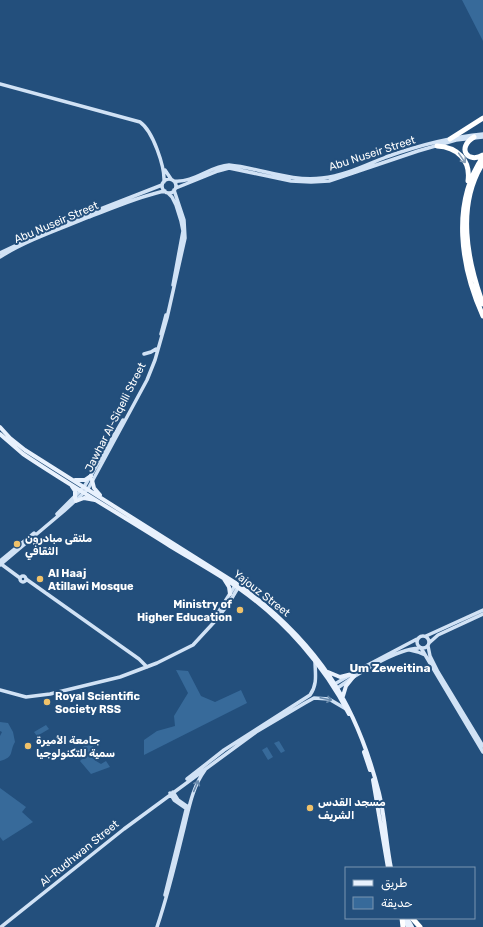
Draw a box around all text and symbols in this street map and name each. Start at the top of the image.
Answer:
street label: Abu Nuseir Street [327,133,418,174]
one-way arrow [458,152,466,163]
street label: Abu Nuseir Street [12,199,101,246]
street label: Jawhar Al-Siqelli Street [82,360,149,474]
place label: ملتقى مبادرون الثقافي [25,532,92,560]
marker: ملتقى مبادرون الثقافي [12,539,22,549]
place label: Al Haaj Atillawi Mosque [48,567,134,593]
street label: Yajouz Street [231,567,293,620]
marker: Al Haaj Atillawi Mosque [35,574,45,584]
place label: Ministry of Higher Education [137,598,232,624]
marker: Ministry of Higher Education [235,605,245,615]
district label: Um Zeweitina [349,661,431,675]
place label: Royal Scientific Society RSS [55,690,140,716]
one-way arrow [320,696,333,704]
marker: Royal Scientific Society RSS [42,697,52,707]
place label: جامعة الأميرة سمية للتكنولوجيا [36,734,115,760]
marker: جامعة الأميرة سمية للتكنولوجيا [23,741,33,751]
one-way arrow [193,780,200,792]
place label: مسجد القدس الشريف [318,796,386,822]
marker: مسجد القدس الشريف [305,803,315,813]
street label: Al-Rudhwan Street [37,817,122,889]
legend [345,867,475,919]
text: طريق [381,876,407,891]
text: حديقة [381,896,413,910]

